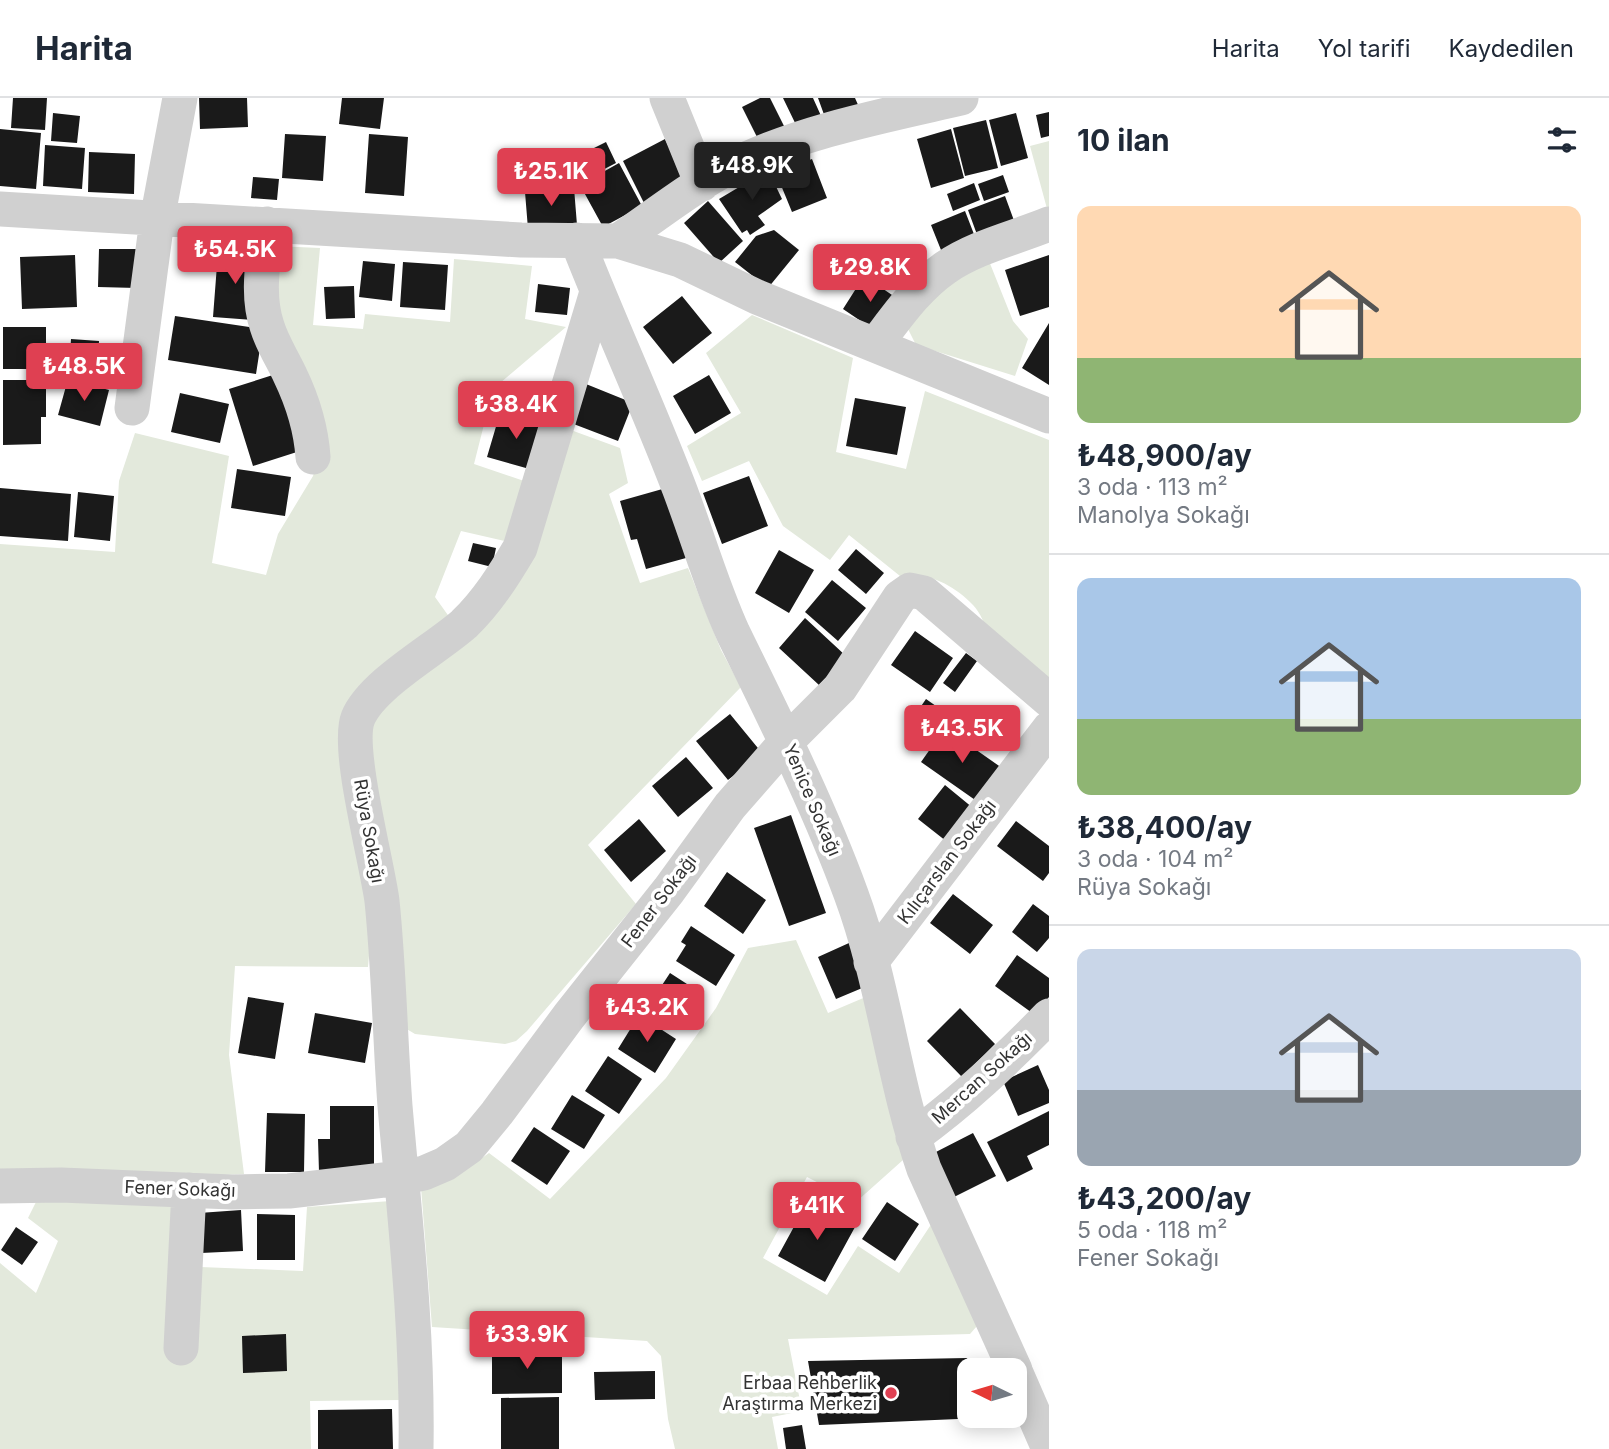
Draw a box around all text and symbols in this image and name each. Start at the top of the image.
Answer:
text: Harita [35,28,133,68]
text: Harita [1212,34,1280,63]
text: Yol tarifi [1318,34,1411,63]
text: Kaydedilen [1449,34,1574,63]
icon: filters [1543,121,1581,159]
text: 10 ilan [1077,122,1170,158]
pin: ₺48.9K [695,142,809,202]
pin: ₺25.1K [494,148,608,208]
text: ₺48.9K [710,151,794,179]
text: ₺25.1K [513,157,589,185]
pin: ₺54.5K [178,226,292,286]
text: ₺54.5K [193,235,277,263]
pin: ₺29.8K [813,244,927,304]
icon: home [1266,252,1392,378]
text: ₺29.8K [829,253,911,281]
pin: ₺48.5K [27,344,141,403]
text: ₺48.5K [42,352,126,380]
pin: ₺38.4K [459,382,573,441]
text: ₺38.4K [474,390,558,418]
text: ₺48,900/ay [1077,437,1252,473]
text: 3 oda · 113 m² [1077,473,1228,501]
text: Manolya Sokağı [1077,501,1250,529]
icon: home [1266,624,1392,750]
pin: ₺43.5K [905,706,1019,765]
text: ₺43.5K [920,714,1004,742]
street label: Yenice Sokağı [779,741,846,859]
street label: Rüya Sokağı [350,777,389,885]
street label: Kılıçarslan Sokağı [893,795,1000,928]
text: ₺38,400/ay [1077,809,1252,845]
text: 3 oda · 104 m² [1077,845,1234,873]
street label: Fener Sokağı [617,850,700,951]
text: Rüya Sokağı [1077,873,1211,901]
pin: ₺43.2K [590,984,704,1044]
text: ₺43.2K [605,993,689,1021]
icon: home [1266,995,1392,1121]
street label: Mercan Sokağı [927,1027,1036,1128]
street label: Fener Sokağı [124,1176,236,1201]
text: ₺43,200/ay [1077,1180,1251,1216]
pin: ₺41K [776,1182,858,1242]
text: ₺41K [789,1191,845,1219]
text: 5 oda · 118 m² [1077,1216,1228,1244]
text: Fener Sokağı [1077,1244,1219,1272]
pin: ₺33.9K [470,1312,584,1371]
text: ₺33.9K [486,1320,568,1348]
north arrow [957,1358,1027,1428]
map controls [957,1358,1027,1428]
place label: Erbaa Rehberlik Araştırma Merkezi [722,1372,877,1414]
marker: Erbaa Rehberlik Araştırma Merkezi [883,1385,899,1401]

